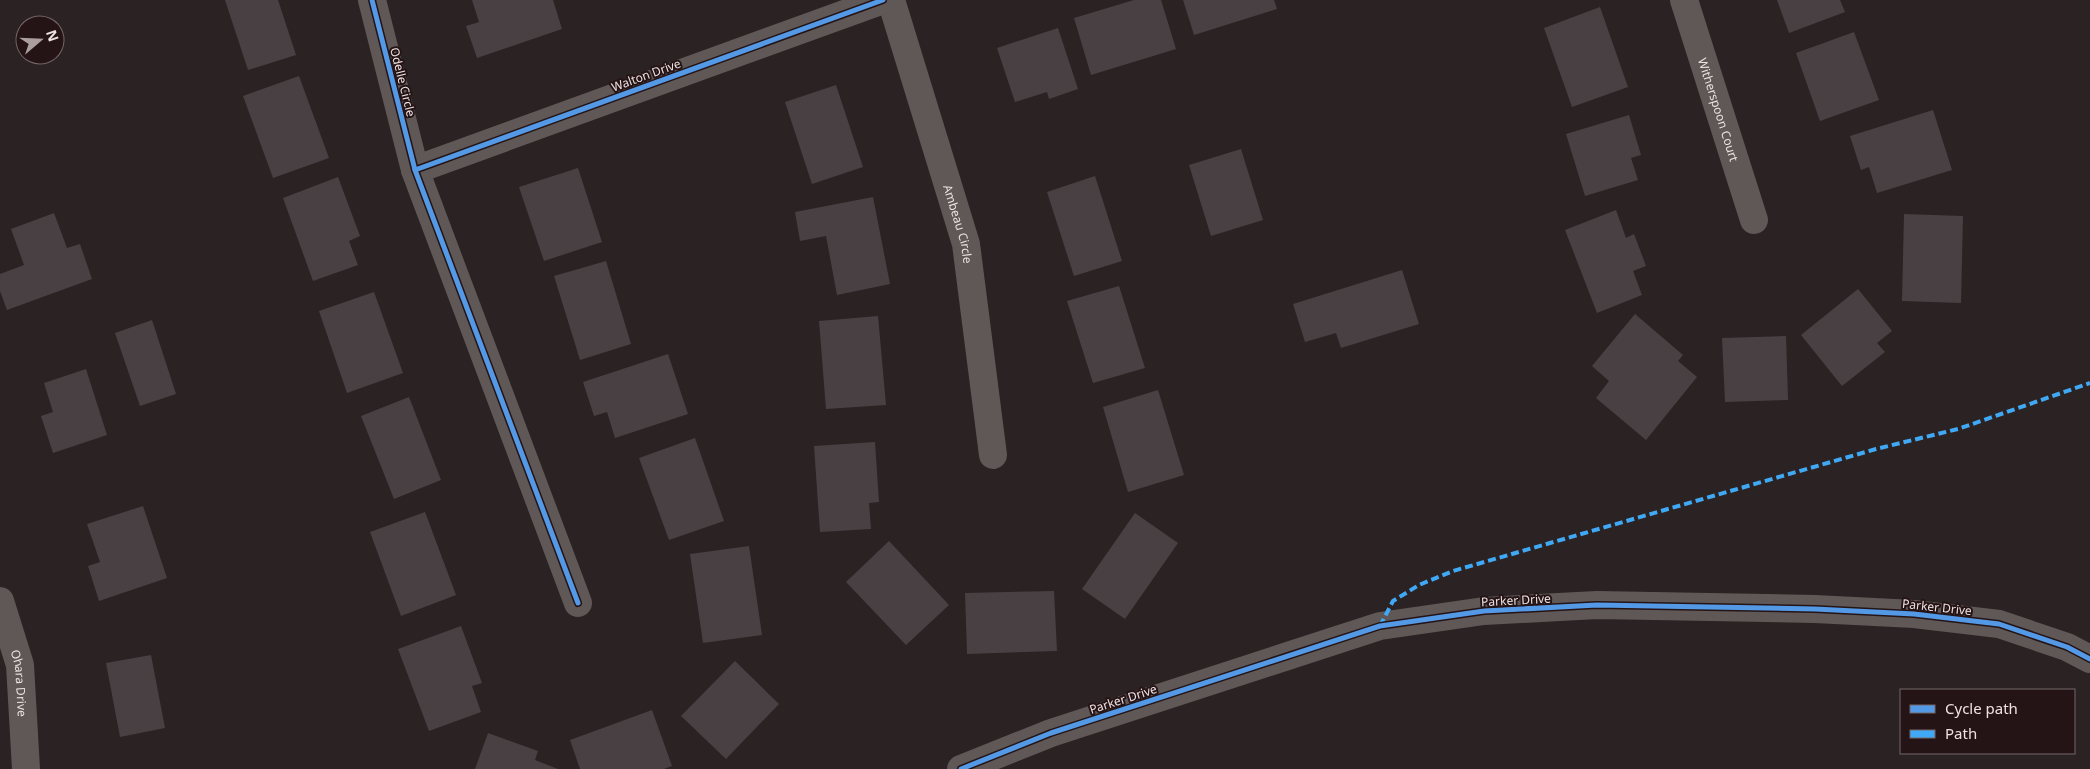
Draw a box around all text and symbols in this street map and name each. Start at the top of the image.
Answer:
north arrow [15,15,65,65]
text: N [42,27,64,44]
street label: Odelle Circle [386,46,420,119]
street label: Walton Drive [609,55,683,95]
street label: Witherspoon Court [1694,56,1743,164]
street label: Ambeau Circle [940,182,977,265]
street label: Parker Drive [1481,590,1552,610]
street label: Parker Drive [1901,595,1973,619]
street label: Ohara Drive [7,647,31,717]
street label: Parker Drive [1087,680,1159,718]
legend [1900,689,2075,754]
text: Cycle path [1945,698,2018,718]
text: Path [1945,723,1977,743]

